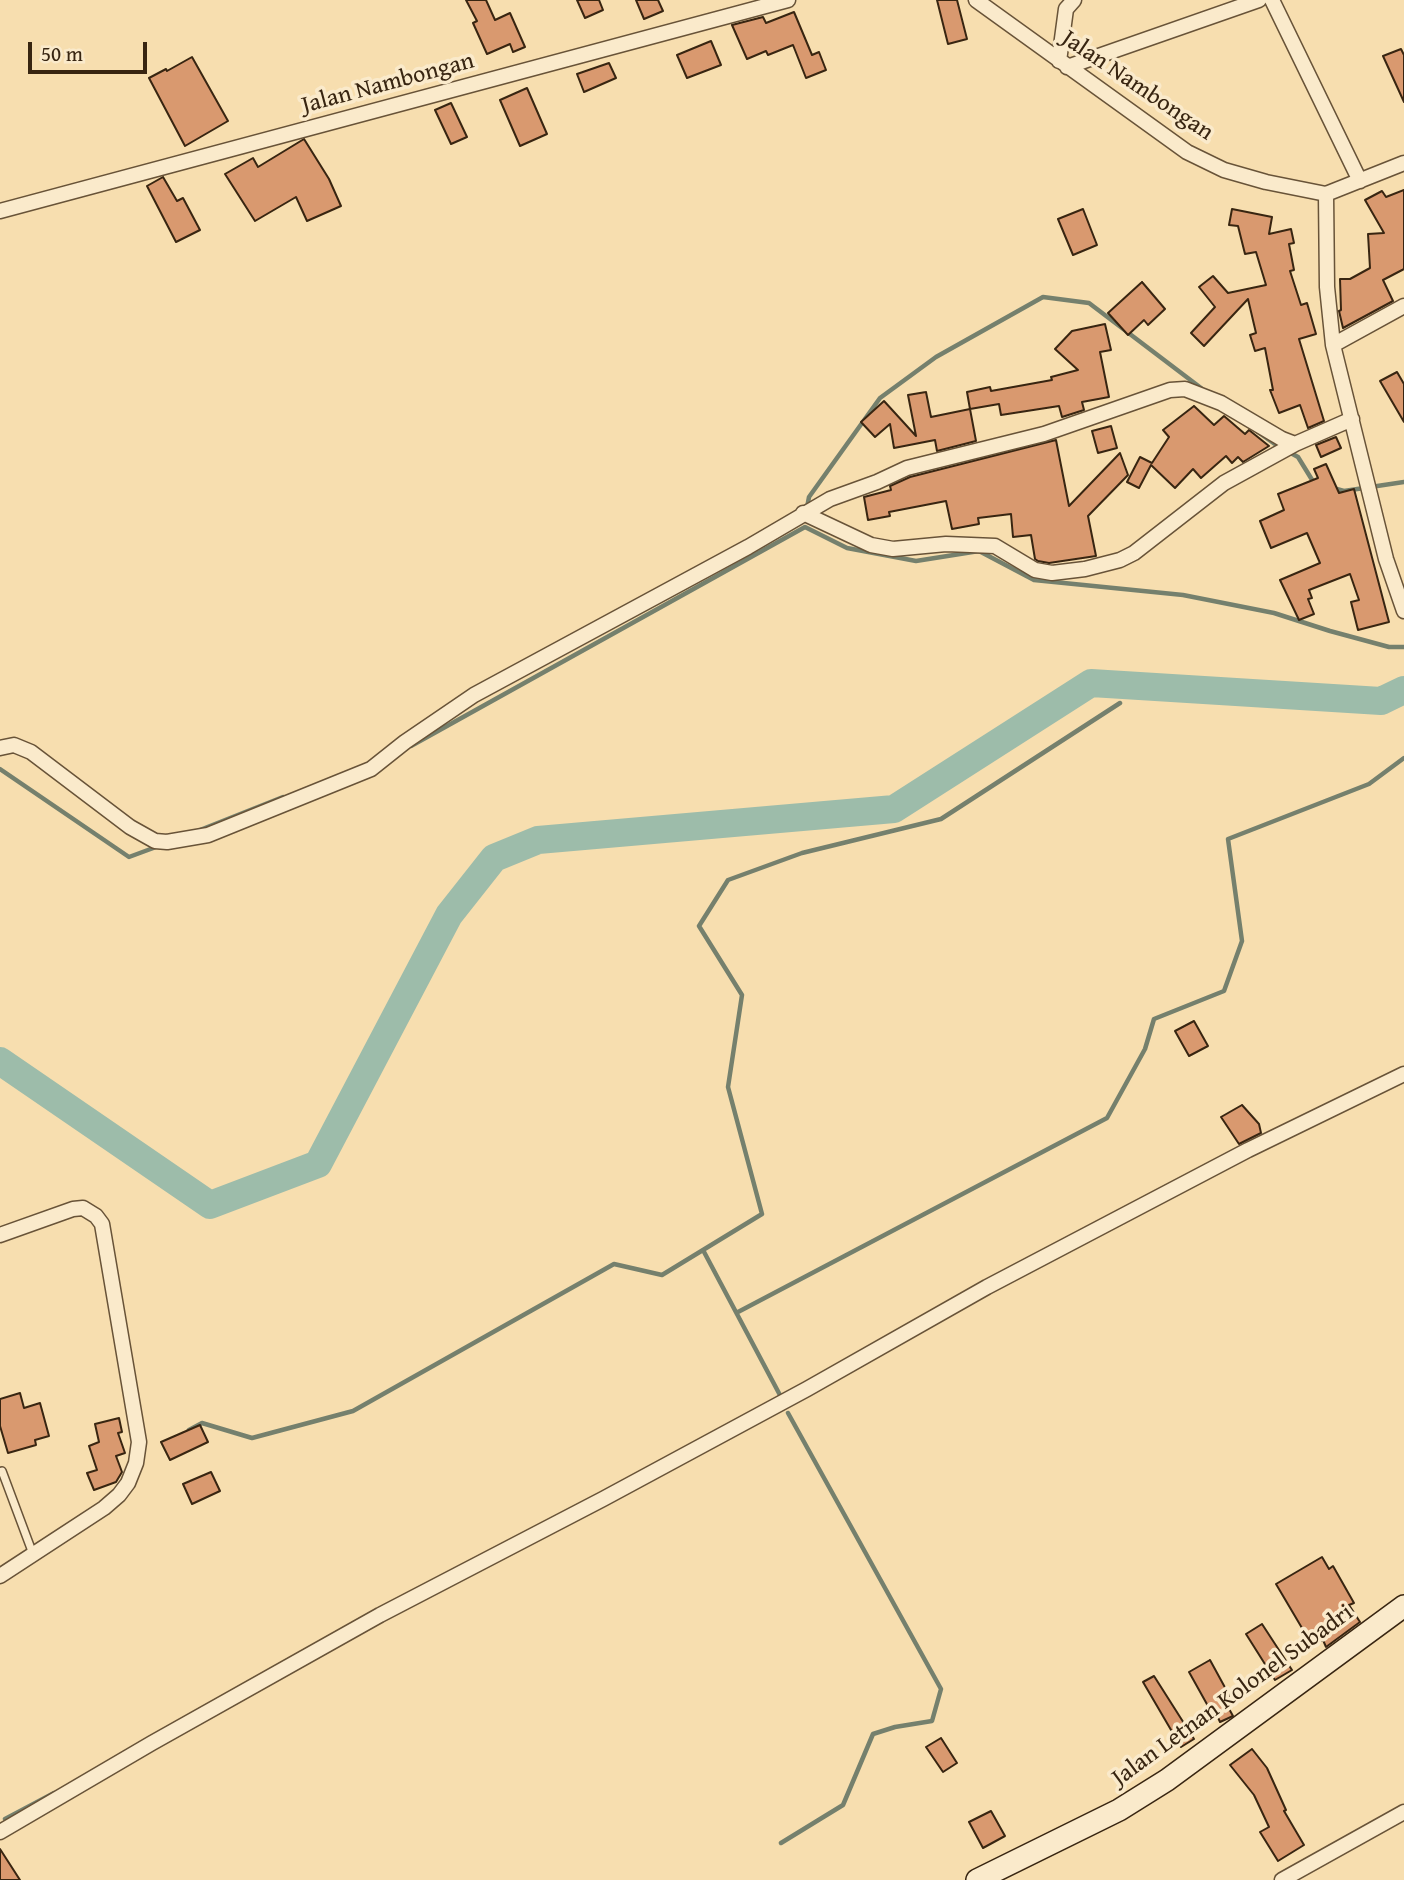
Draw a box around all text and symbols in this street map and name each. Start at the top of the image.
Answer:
street label: Jalan Nambongan [1055,24,1219,148]
scale bar [32,28,150,72]
text: 50 m [41,38,83,69]
street label: Jalan Nambongan [299,47,477,121]
street label: Jalan Letnan Kolonel Subadri [1107,1599,1359,1793]

